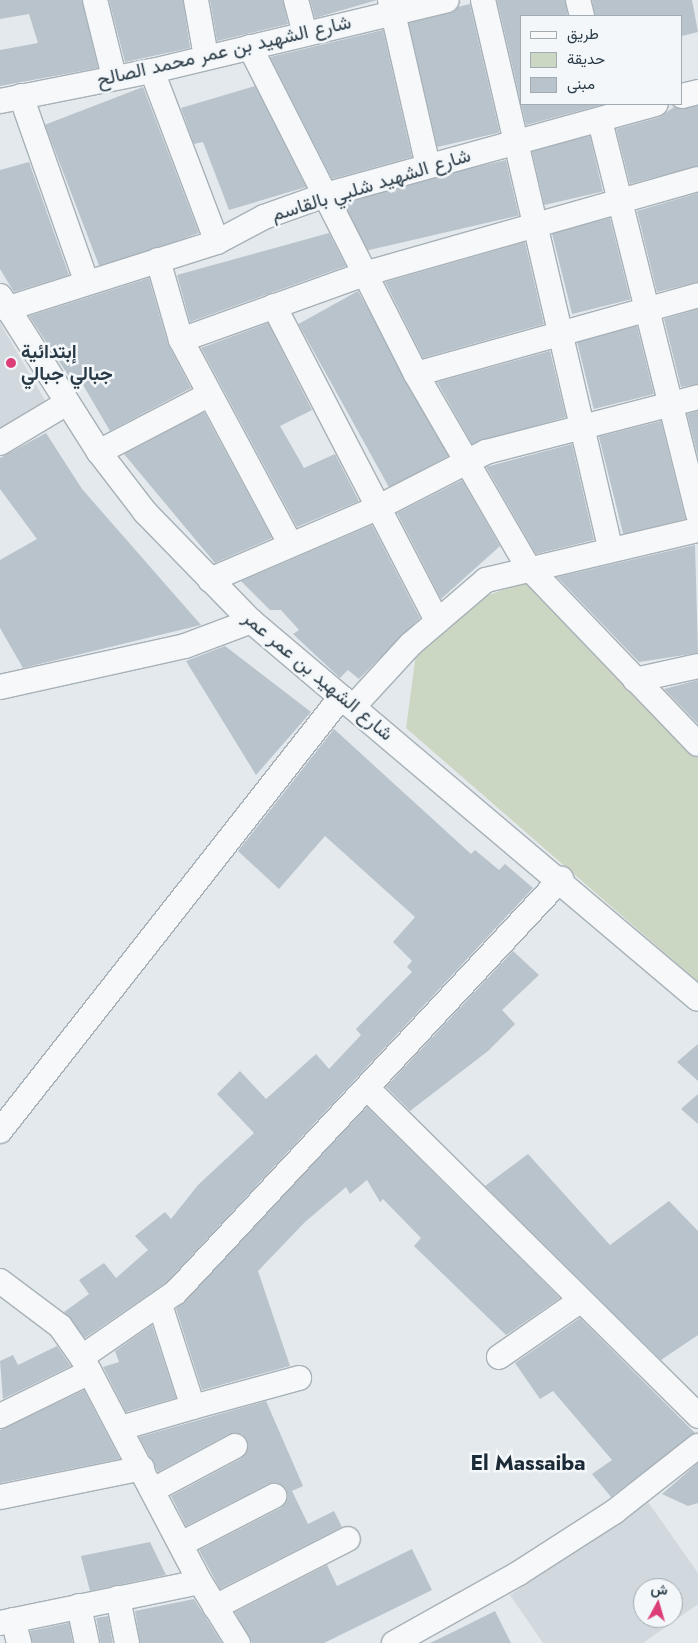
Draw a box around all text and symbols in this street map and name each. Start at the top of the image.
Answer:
street label: شارع الشهيد بن عمر محمد الصالح [95,11,353,91]
legend [520,15,683,105]
text: طريق [567,23,599,45]
text: حديقة [567,48,605,70]
text: مبنى [567,73,595,95]
street label: شارع الشهيد شلبي بالقاسم [269,144,473,226]
place label: إبتدائية جبالي جبالي [21,341,113,385]
marker: إبتدائية جبالي جبالي [5,357,17,369]
street label: شارع الشهيد بن عمر عمر [238,607,398,745]
district label: El Massaiba [470,1450,586,1476]
north arrow [633,1578,683,1628]
text: ش [650,1578,669,1600]

